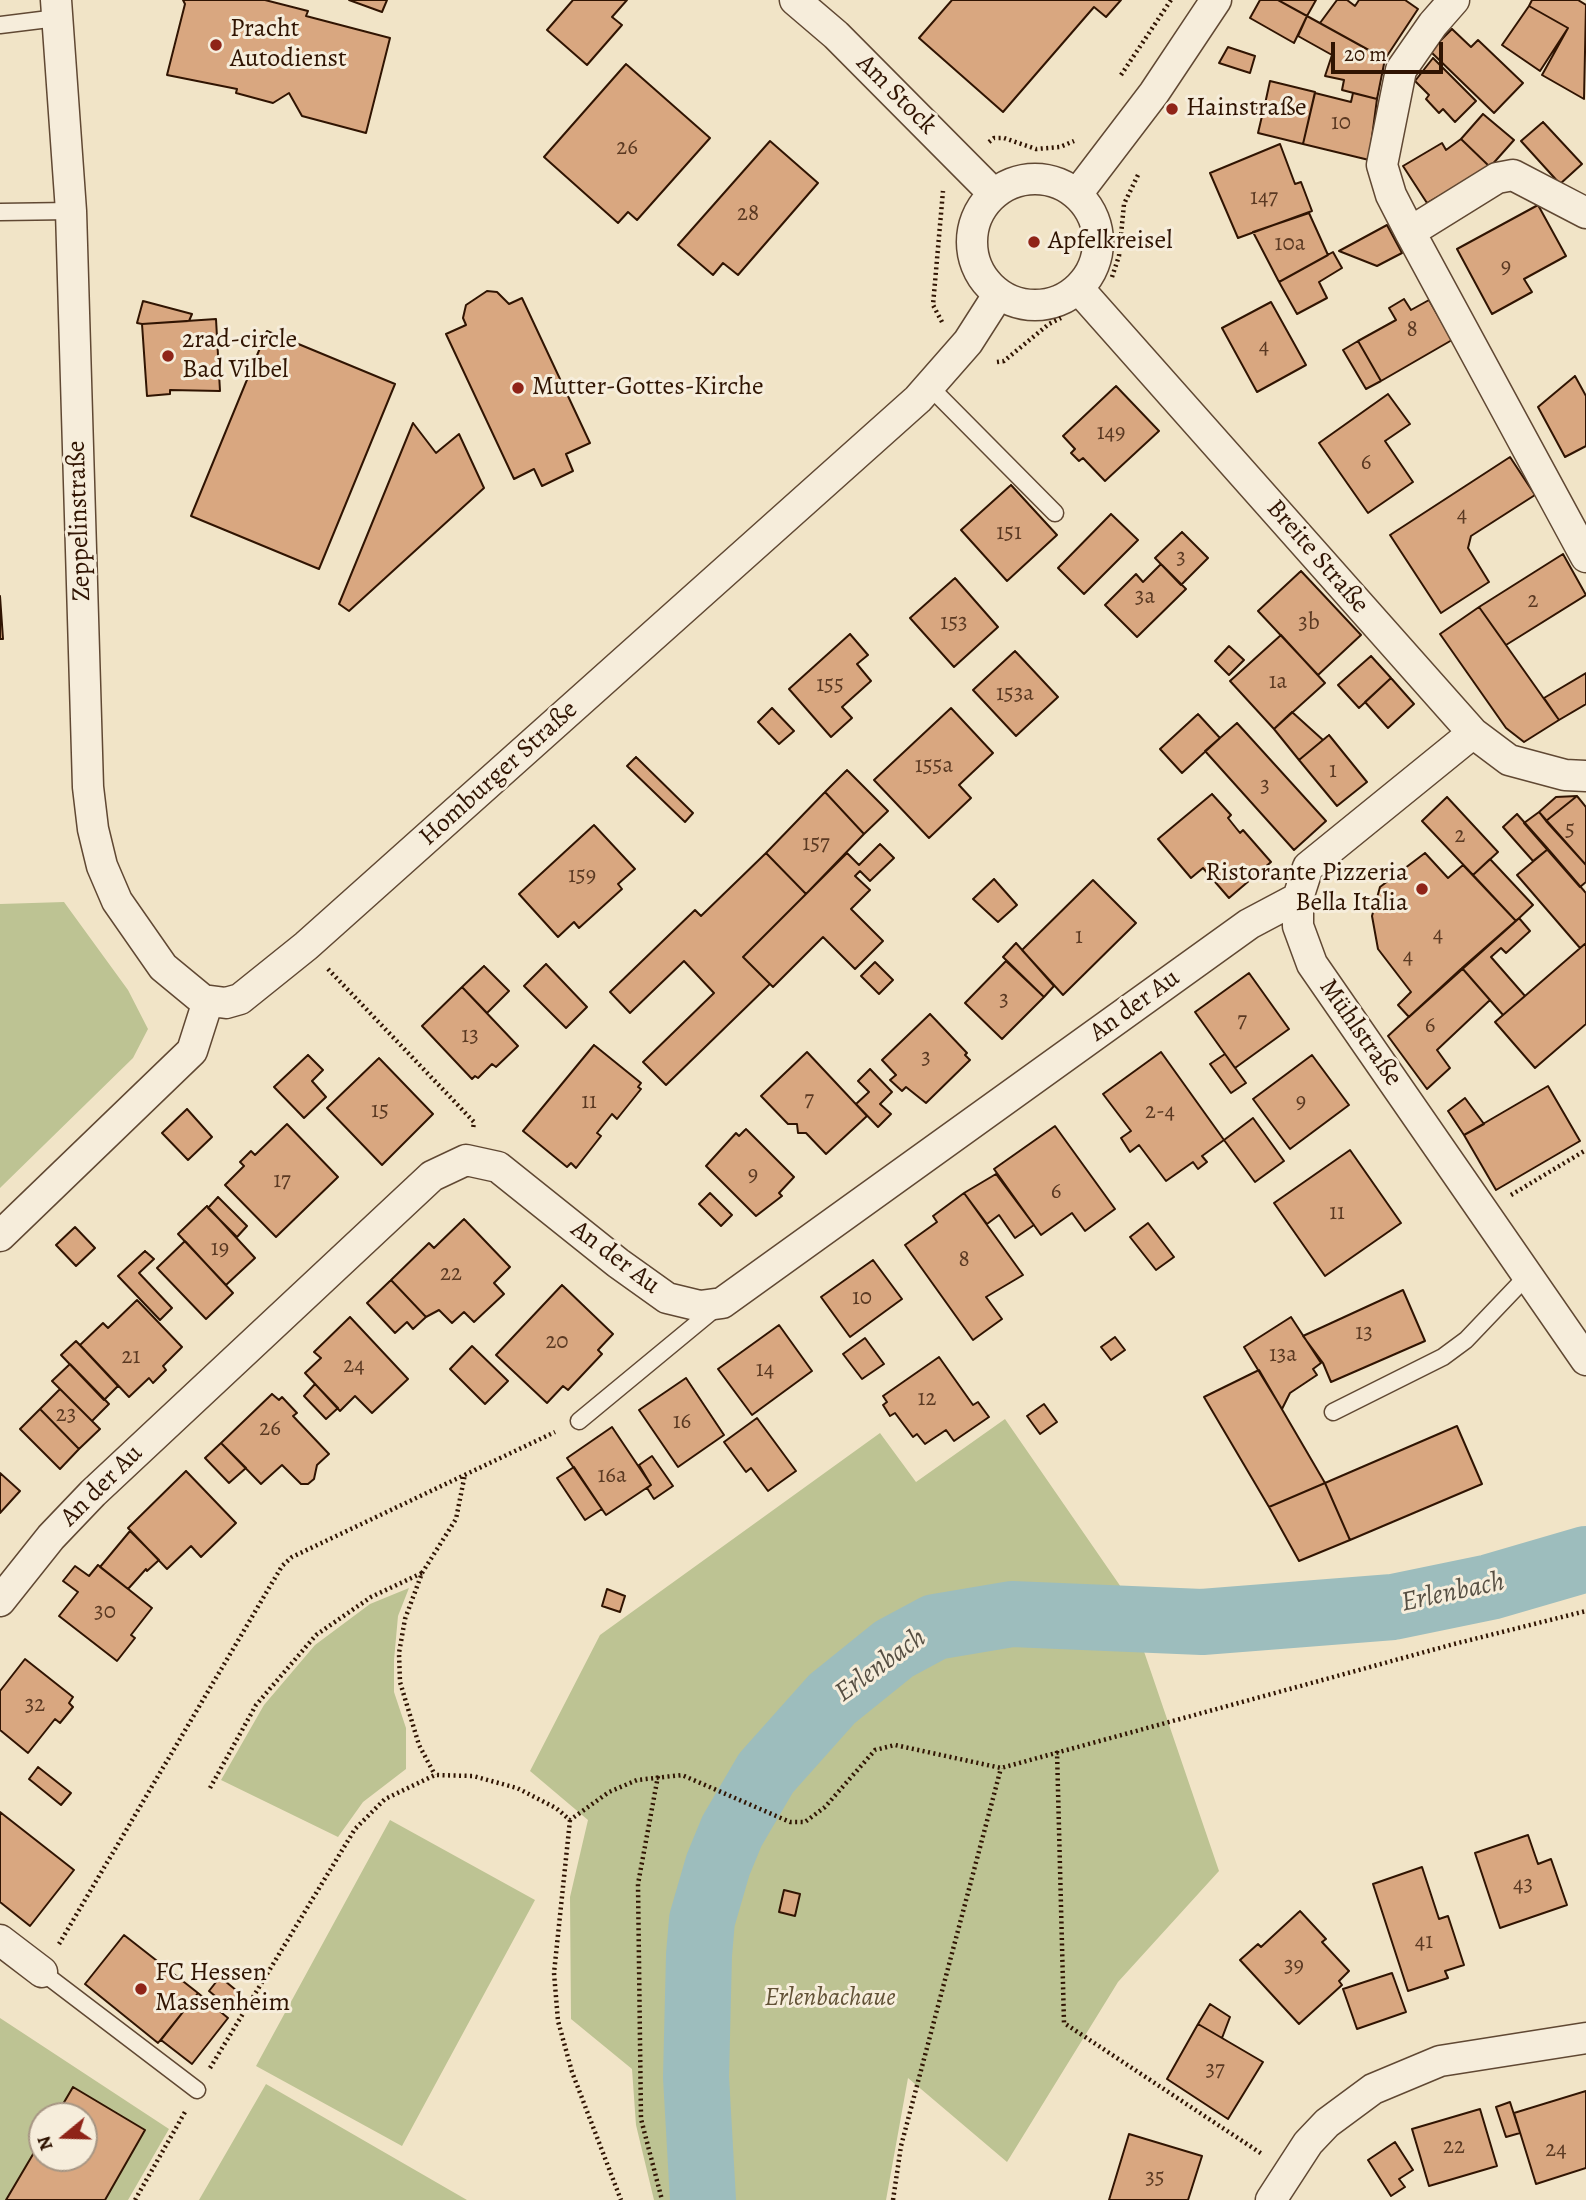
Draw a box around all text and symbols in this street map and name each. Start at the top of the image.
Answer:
place label: Pracht Autodienst [230,14,346,76]
scale bar [1334,28,1446,72]
marker: Pracht Autodienst [208,37,224,53]
text: 20 m [1344,40,1387,68]
street label: Am Stock [849,48,943,142]
place label: Hainstraße [1186,93,1307,125]
marker: Hainstraße [1164,101,1180,117]
house number: 10 [1331,109,1351,137]
house number: 26 [616,134,638,162]
house number: 147 [1250,184,1278,212]
house number: 28 [737,200,759,228]
place label: Apfelkreisel [1048,226,1173,258]
house number: 10a [1275,230,1305,258]
marker: Apfelkreisel [1026,234,1042,250]
house number: 9 [1501,253,1511,281]
house number: 8 [1406,316,1418,344]
place label: 2rad-circle Bad Vilbel [182,325,297,386]
house number: 4 [1259,333,1269,361]
marker: 2rad-circle Bad Vilbel [160,348,176,364]
place label: Mutter-Gottes-Kirche [532,372,764,404]
marker: Mutter-Gottes-Kirche [510,380,526,396]
house number: 149 [1097,419,1125,447]
street label: Zeppelinstraße [62,440,98,602]
house number: 6 [1361,449,1371,477]
street label: Breite Straße [1259,494,1375,620]
house number: 4 [1457,501,1467,529]
house number: 151 [996,519,1022,547]
house number: 3 [1176,544,1186,572]
house number: 3a [1135,583,1155,611]
house number: 2 [1528,587,1538,615]
house number: 153 [940,609,968,637]
house number: 3b [1298,609,1320,637]
house number: 1a [1269,668,1287,696]
house number: 155 [816,671,844,699]
house number: 153a [996,680,1034,708]
street label: Homburger Straße [414,695,584,853]
house number: 155a [915,752,953,780]
house number: 1 [1329,757,1337,785]
house number: 3 [1260,772,1270,800]
house number: 5 [1565,816,1575,844]
house number: 2 [1455,822,1465,850]
house number: 157 [802,830,830,858]
place label: Ristorante Pizzeria Bella Italia [1205,858,1408,920]
house number: 159 [568,862,596,890]
marker: Ristorante Pizzeria Bella Italia [1414,881,1430,897]
house number: 4 [1433,921,1443,949]
house number: 1 [1075,923,1083,951]
house number: 4 [1403,943,1413,971]
street label: An der Au [1084,963,1186,1049]
street label: Mühlstraße [1312,973,1408,1093]
house number: 3 [999,986,1009,1014]
house number: 7 [1237,1007,1247,1035]
house number: 6 [1425,1012,1435,1040]
house number: 13 [461,1022,479,1050]
house number: 3 [921,1044,931,1072]
house number: 7 [804,1086,814,1114]
house number: 11 [581,1088,597,1116]
house number: 9 [1296,1088,1306,1116]
house number: 15 [371,1097,389,1125]
house number: 2-4 [1145,1098,1175,1126]
house number: 9 [748,1161,758,1189]
house number: 17 [273,1167,291,1195]
house number: 6 [1051,1178,1061,1206]
house number: 11 [1329,1199,1345,1227]
street label: An der Au [564,1214,666,1302]
house number: 19 [211,1235,229,1263]
house number: 8 [958,1246,970,1274]
house number: 22 [440,1260,462,1288]
house number: 10 [852,1284,872,1312]
house number: 13 [1355,1319,1373,1347]
house number: 20 [545,1328,569,1356]
house number: 13a [1269,1341,1297,1369]
house number: 21 [122,1343,140,1371]
house number: 24 [343,1352,365,1380]
house number: 14 [756,1356,774,1384]
house number: 12 [918,1385,936,1413]
house number: 23 [56,1401,76,1429]
house number: 16 [673,1408,691,1436]
house number: 26 [259,1415,281,1443]
street label: An der Au [54,1438,150,1534]
house number: 16a [597,1462,627,1490]
water label: Erlenbach [1398,1566,1508,1620]
house number: 30 [94,1598,116,1626]
water label: Erlenbach [829,1622,933,1710]
house number: 32 [25,1691,45,1719]
house number: 43 [1513,1871,1533,1899]
house number: 41 [1415,1928,1433,1956]
house number: 39 [1284,1952,1304,1980]
place label: FC Hessen Massenheim [155,1958,290,2020]
marker: FC Hessen Massenheim [133,1981,149,1997]
park label: Erlenbachaue [764,1983,896,2015]
house number: 37 [1205,2056,1225,2084]
north arrow [28,2102,98,2172]
text: N [30,2132,60,2154]
house number: 22 [1443,2133,1465,2161]
house number: 24 [1545,2136,1567,2164]
house number: 35 [1145,2164,1165,2192]

